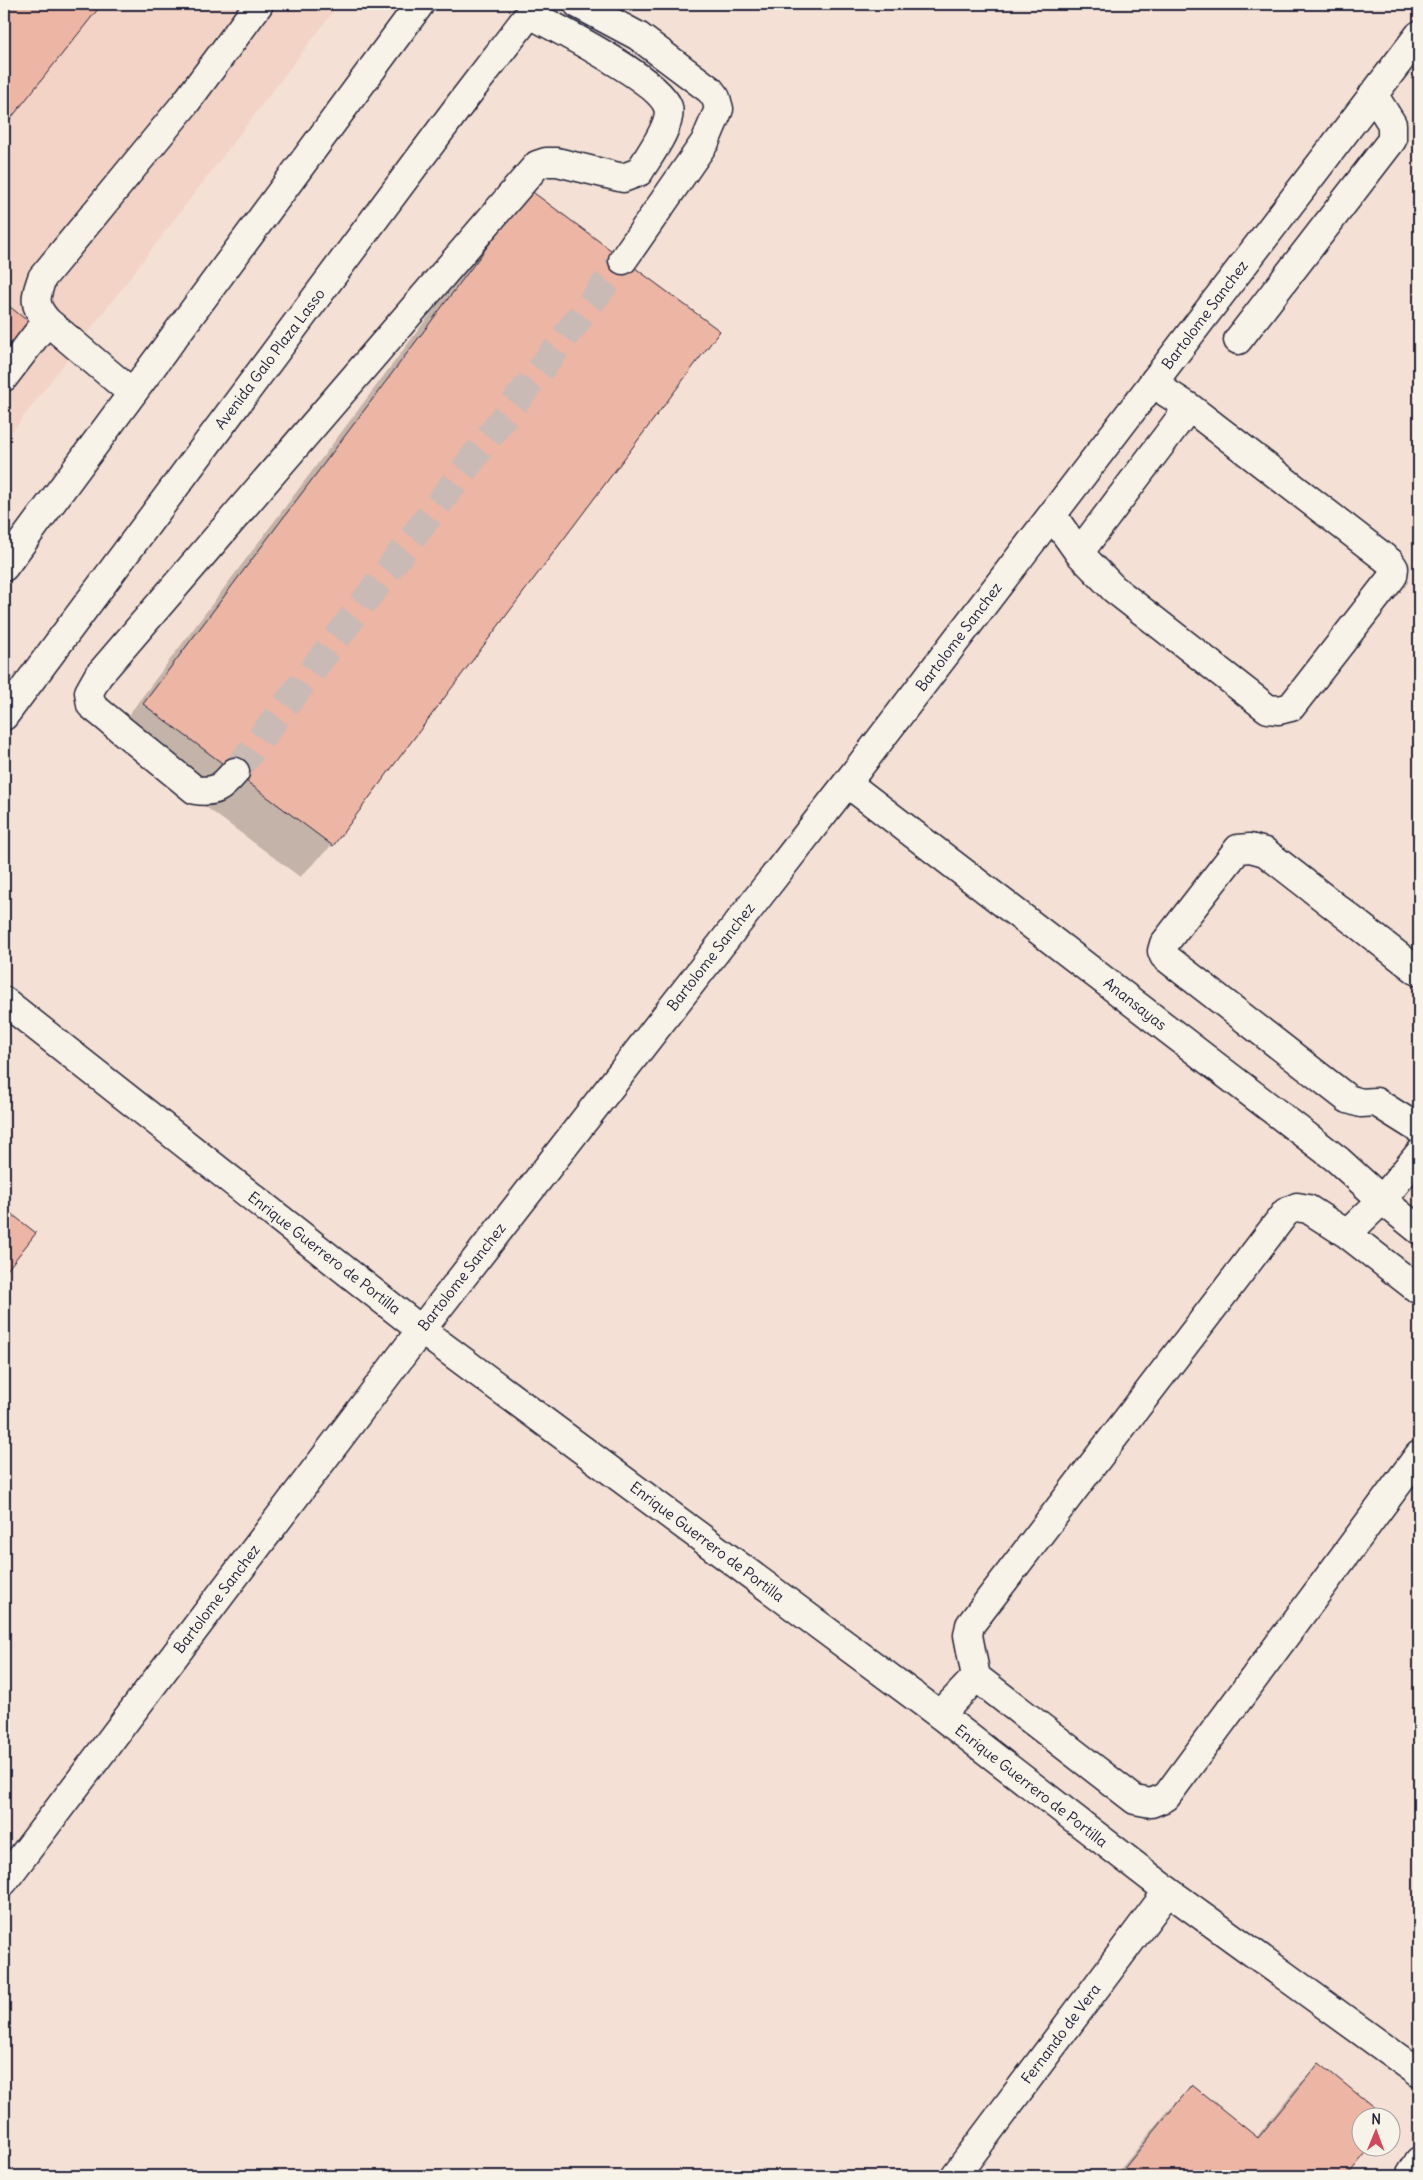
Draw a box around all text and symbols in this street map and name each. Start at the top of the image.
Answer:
street label: Bartolome Sanchez [1157,256,1252,373]
street label: Avenida Galo Plaza Lasso [210,284,329,433]
street label: Bartolome Sanchez [911,578,1006,695]
street label: Bartolome Sanchez [663,899,759,1014]
street label: Anansayas [1100,973,1171,1034]
street label: Enrique Guerrero de Portilla [244,1187,405,1318]
street label: Bartolome Sanchez [414,1219,510,1334]
street label: Enrique Guerrero de Portilla [626,1477,789,1606]
street label: Bartolome Sanchez [169,1540,264,1657]
street label: Enrique Guerrero de Portilla [951,1720,1112,1851]
street label: Fernando de Vera [1017,1980,1105,2088]
north arrow [1350,2108,1400,2158]
text: N [1371,2110,1381,2128]

